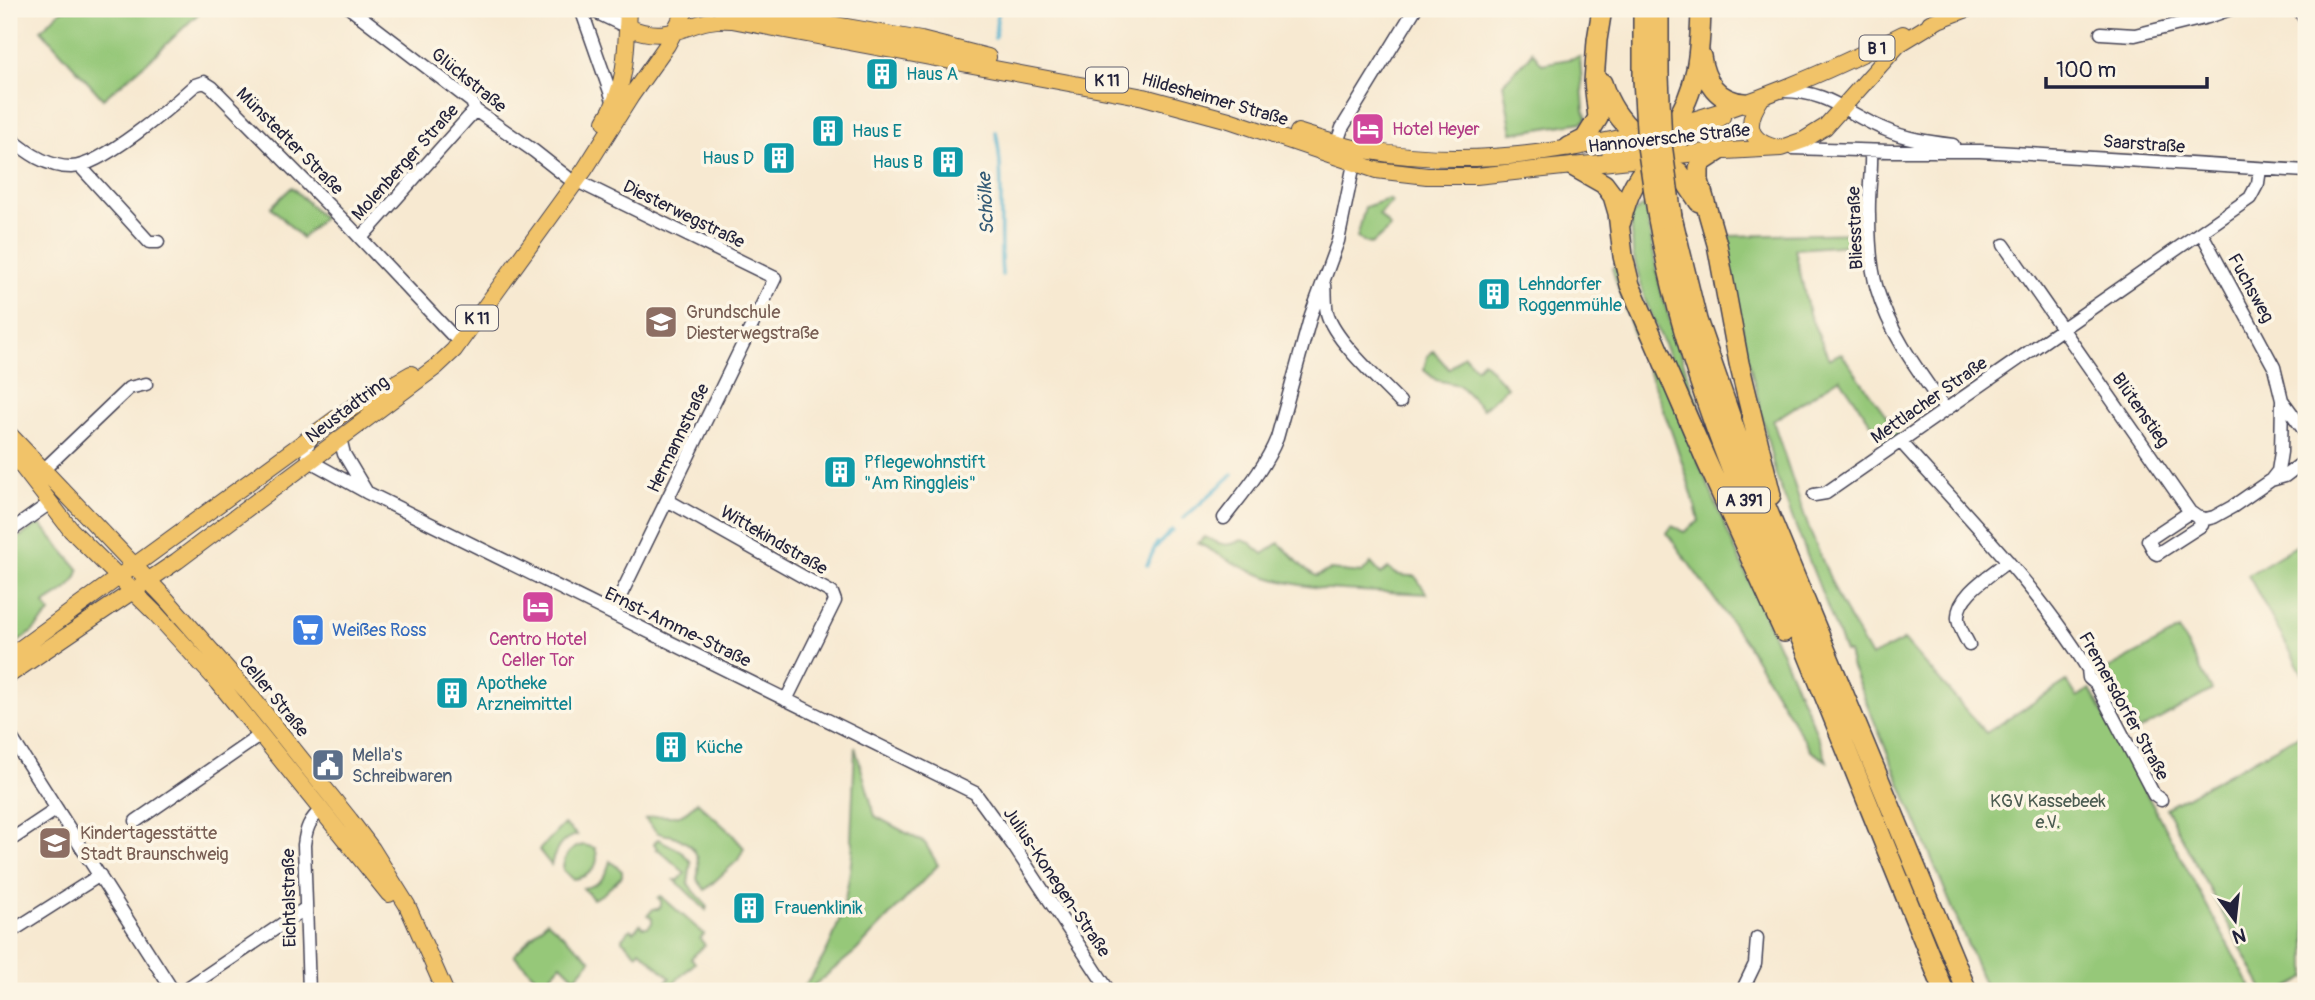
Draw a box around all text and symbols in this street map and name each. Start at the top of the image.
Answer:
road number: B 1 [1860,36,1895,60]
street label: Glückstraße [426,43,511,118]
scale bar [2046,46,2206,90]
building icon: Haus A [863,55,901,93]
text: 100 m [2056,57,2116,84]
place label: Haus A [906,63,958,86]
road number: K 11 [1086,68,1128,92]
street label: Hildesheimer Straße [1139,68,1291,131]
street label: Münstedter Straße [231,83,348,200]
street label: Molenberger Straße [347,99,464,225]
hotel icon: Hotel Heyer [1349,110,1387,148]
building icon: Haus E [809,112,847,150]
place label: Hotel Heyer [1392,118,1480,141]
street label: Hannoversche Straße [1587,119,1751,158]
place label: Haus E [852,120,902,143]
street label: Saarstraße [2102,130,2186,159]
building icon: Haus D [760,139,798,177]
building icon: Haus B [929,143,967,181]
place label: Haus D [702,147,754,170]
place label: Haus B [872,151,923,174]
water label: Schölke [972,171,1000,235]
street label: Diesterwegstraße [619,175,749,254]
street label: Bliesstraße [1843,186,1868,270]
street label: Fuchsweg [2222,250,2279,327]
place label: Lehndorfer Roggenmühle [1518,273,1622,317]
building icon: Lehndorfer Roggenmühle [1475,275,1513,313]
place label: Grundschule Diesterwegstraße [686,301,819,345]
school or university icon: Grundschule Diesterwegstraße [642,303,680,341]
road number: K 11 [456,306,498,330]
street label: Mettlacher Straße [1867,352,1992,449]
street label: Blütenstieg [2107,369,2175,452]
street label: Neustadtring [301,371,394,448]
street label: Hermannstraße [642,380,715,497]
place label: Pflegewohnstift "Am Ringgleis" [864,451,986,495]
building icon: Pflegewohnstift "Am Ringgleis" [821,453,859,491]
road number: A 391 [1718,488,1770,512]
street label: Wittekindstraße [716,500,832,581]
street label: Ernst-Amme-Straße [601,582,755,673]
hotel icon: Centro Hotel Celler Tor [519,588,557,626]
supermarket icon: Weißes Ross [289,611,327,649]
place label: Weißes Ross [332,619,426,642]
place label: Centro Hotel Celler Tor [489,628,587,672]
street label: Fremersdorfer Straße [2073,628,2174,785]
street label: Celler Straße [234,651,314,742]
place label: Apotheke Arzneimittel [476,672,572,716]
building icon: Apotheke Arzneimittel [433,674,471,712]
building icon: Küche [652,728,690,766]
place label: Küche [696,736,743,759]
place label: Mella's Schreibwaren [352,744,452,788]
public building icon: Mella's Schreibwaren [309,746,347,784]
park label: KGV Kassebeek e.V. [1990,790,2106,834]
street label: Julius-Konegen-Straße [998,803,1115,962]
place label: Kindertagesstätte Stadt Braunschweig [80,822,229,866]
school or university icon: Kindertagesstätte Stadt Braunschweig [36,824,74,862]
street label: Eichtalstraße [277,848,302,948]
north arrow [2200,884,2270,954]
building icon: Frauenklinik [730,889,768,927]
place label: Frauenklinik [774,897,863,920]
text: N [2230,922,2248,949]

